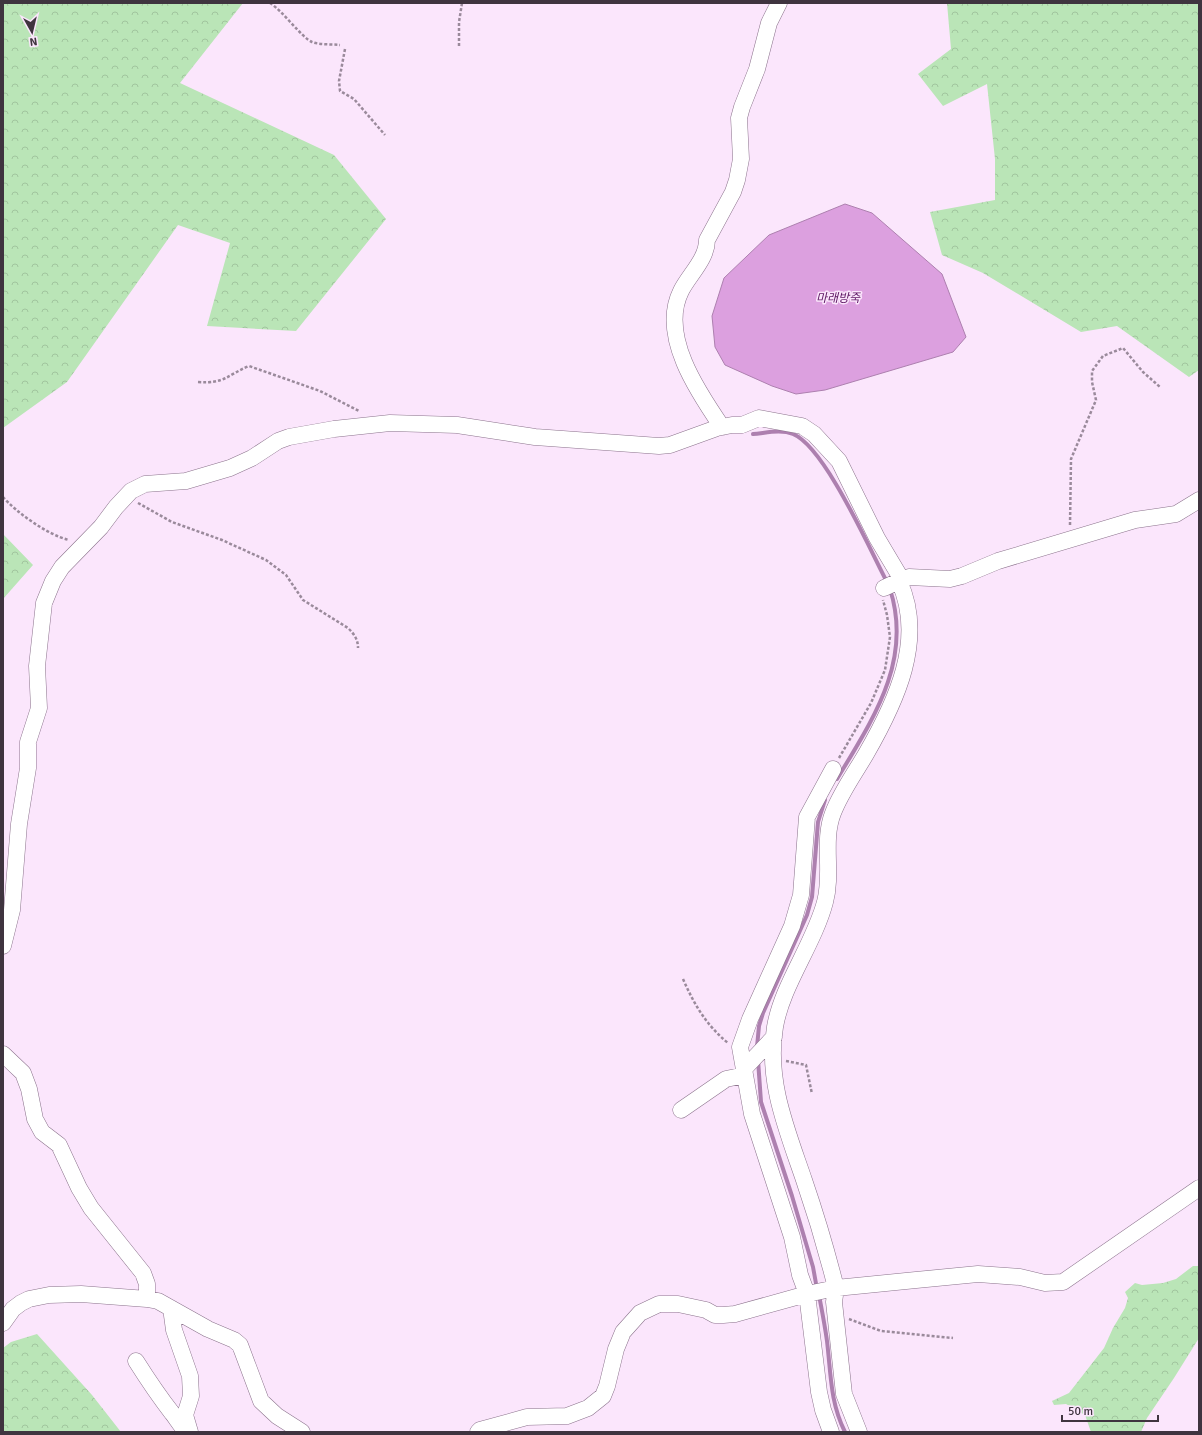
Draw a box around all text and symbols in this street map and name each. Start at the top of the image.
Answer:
north arrow [12,12,52,52]
text: N [29,34,38,48]
water label: 마래방죽 [816,291,861,306]
scale bar [1062,1397,1158,1423]
text: 50 m [1068,1404,1093,1419]

